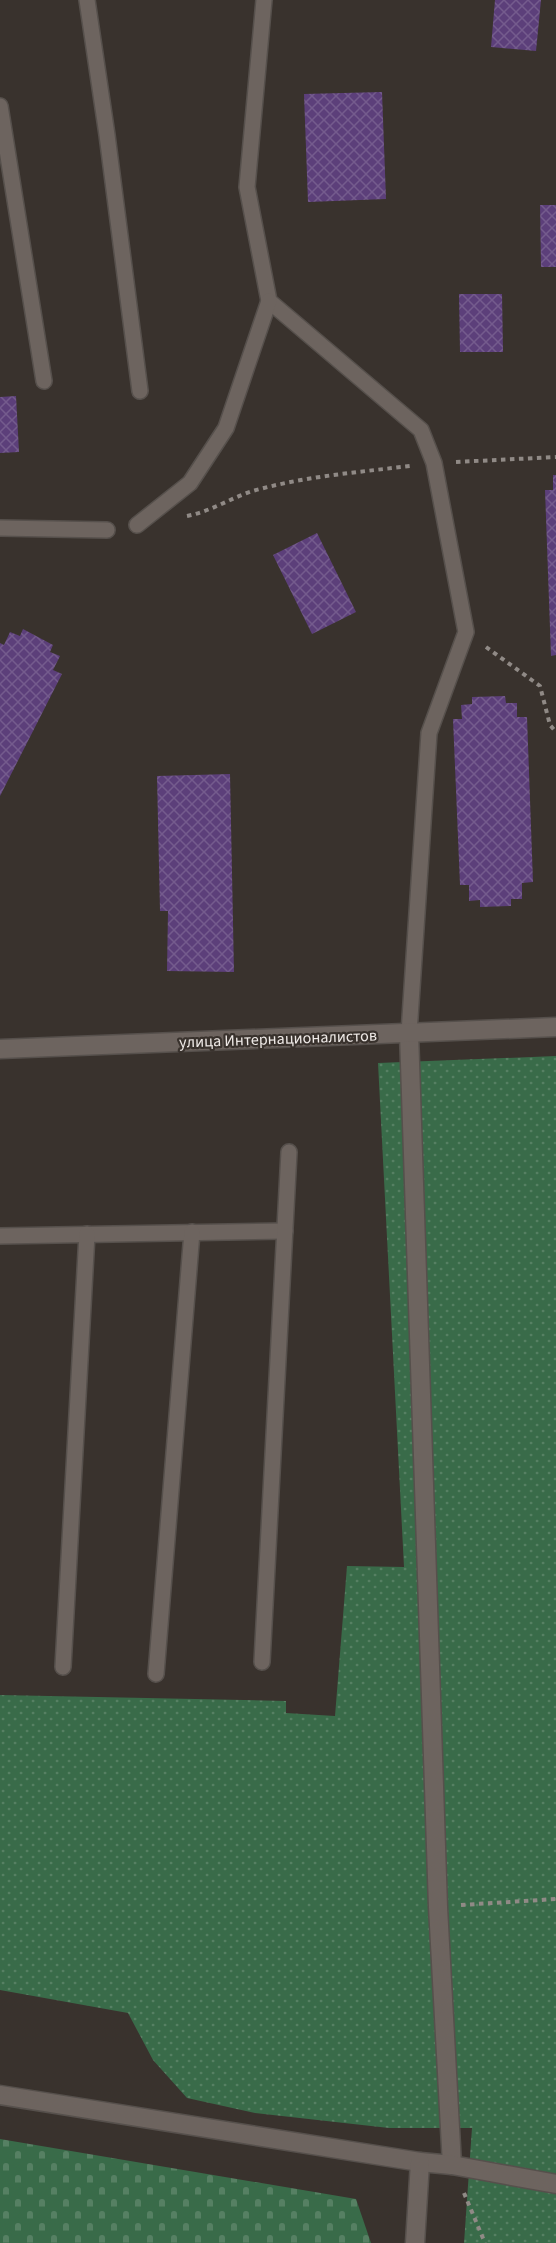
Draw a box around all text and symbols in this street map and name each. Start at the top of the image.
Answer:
street label: улица Интернационалистов [179,1025,377,1053]

